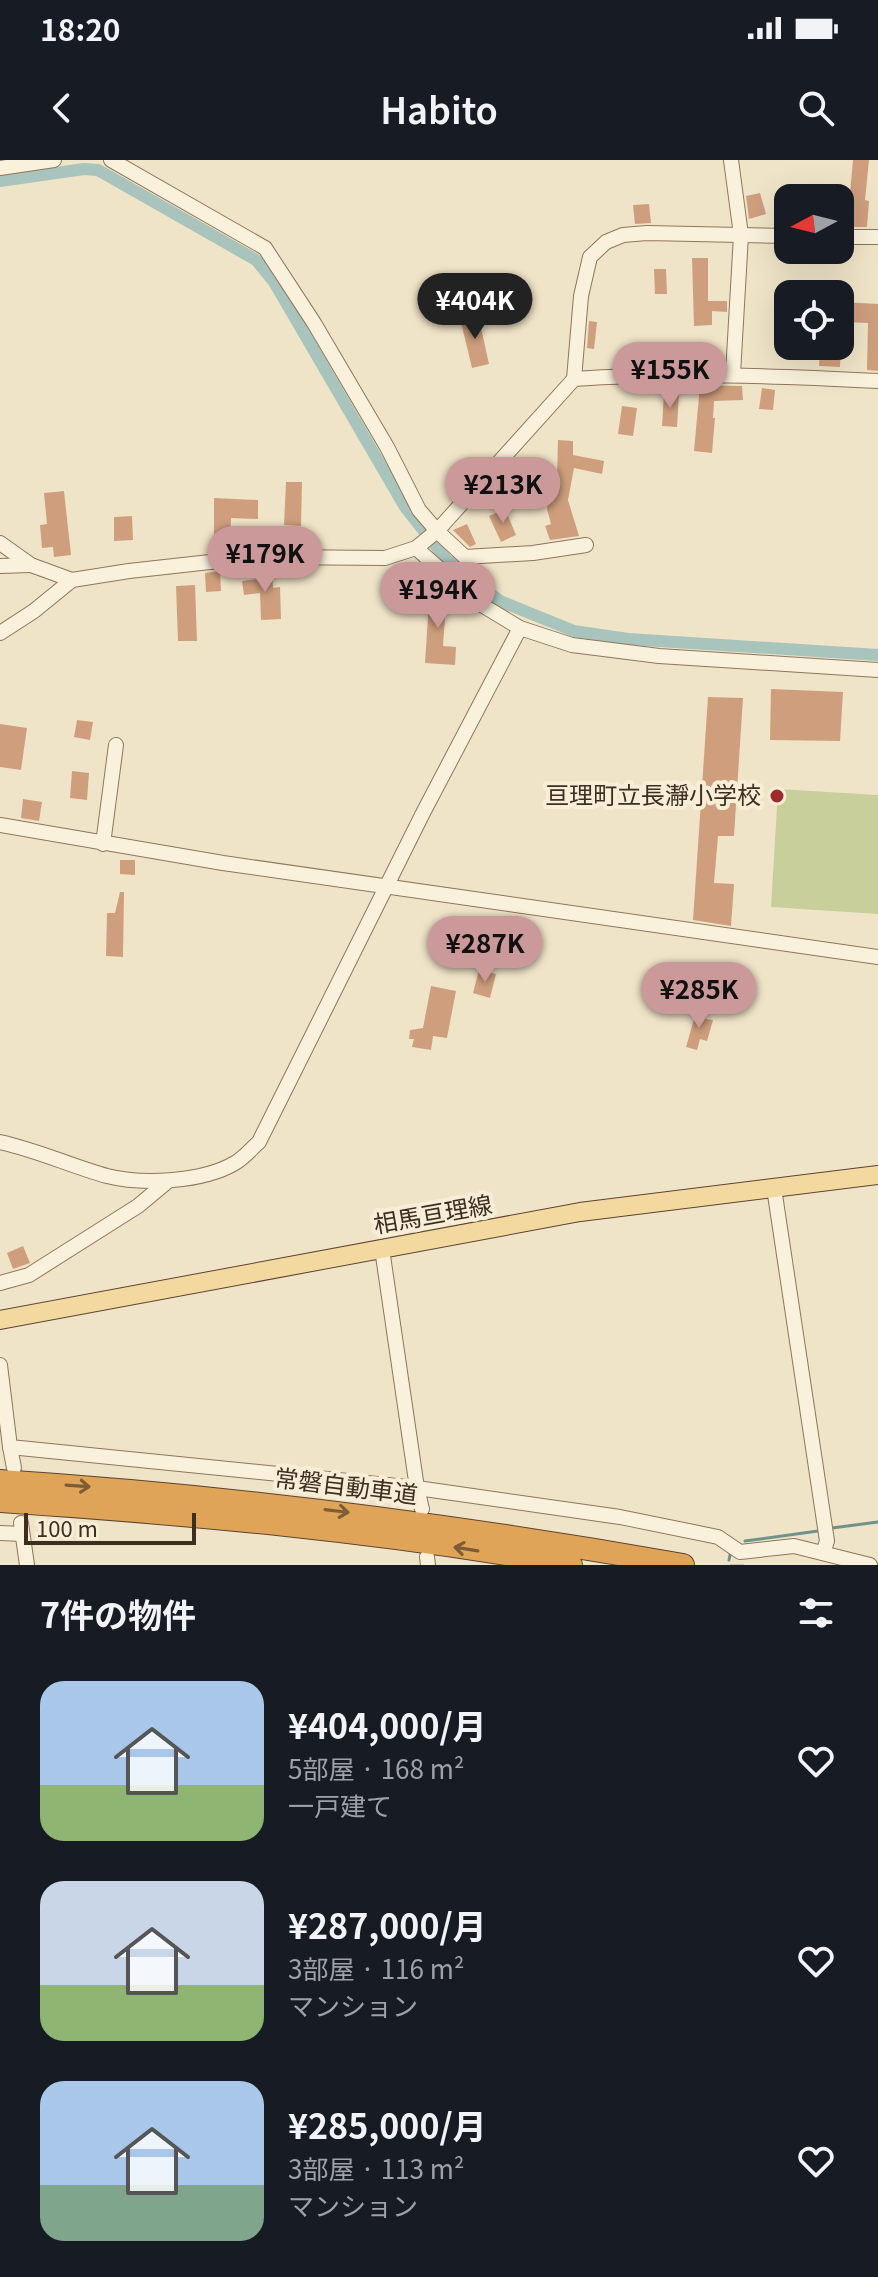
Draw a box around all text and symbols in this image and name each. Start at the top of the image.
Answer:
text: 18:20 [40,6,121,50]
text: Habito [380,82,498,134]
icon: back [40,86,84,130]
icon: search [794,86,838,130]
north arrow [774,184,854,264]
map controls [774,184,854,360]
pin: ¥404K [419,273,531,341]
text: ¥404K [435,280,515,317]
button: locate [774,280,854,360]
pin: ¥155K [614,342,726,410]
text: ¥155K [630,349,710,386]
pin: ¥213K [447,457,559,525]
text: ¥213K [463,464,543,501]
pin: ¥179K [209,526,321,594]
text: ¥179K [225,533,305,570]
pin: ¥194K [382,562,494,630]
text: ¥194K [398,569,478,606]
place label: 亘理町立長瀞小学校 [545,776,761,811]
marker: 亘理町立長瀞小学校 [768,787,786,805]
pin: ¥287K [429,916,541,984]
text: ¥287K [445,923,525,960]
pin: ¥285K [643,962,755,1030]
text: ¥285K [659,969,739,1006]
street label: 相馬亘理線 [370,1185,495,1240]
street label: 常磐自動車道 [273,1458,420,1511]
one-way arrow [64,1479,91,1494]
one-way arrow [323,1504,349,1519]
scale bar [24,1509,196,1545]
text: 100 m [36,1511,98,1543]
one-way arrow [454,1541,479,1556]
text: 7件の物件 [40,1589,196,1638]
icon: filters [794,1591,838,1635]
text: ¥404,000/月 [288,1700,487,1749]
icon: home [104,1713,200,1809]
icon: heart [794,1739,838,1783]
text: 5部屋 · 168 m² [288,1749,465,1786]
text: 一戸建て [288,1786,392,1823]
text: ¥287,000/月 [288,1900,487,1949]
icon: home [104,1913,200,2009]
icon: heart [794,1939,838,1983]
text: 3部屋 · 116 m² [288,1949,465,1986]
text: マンション [288,1986,418,2023]
text: ¥285,000/月 [288,2100,487,2149]
icon: home [104,2113,200,2209]
icon: heart [794,2139,838,2183]
text: 3部屋 · 113 m² [288,2149,465,2186]
text: マンション [288,2186,418,2223]

